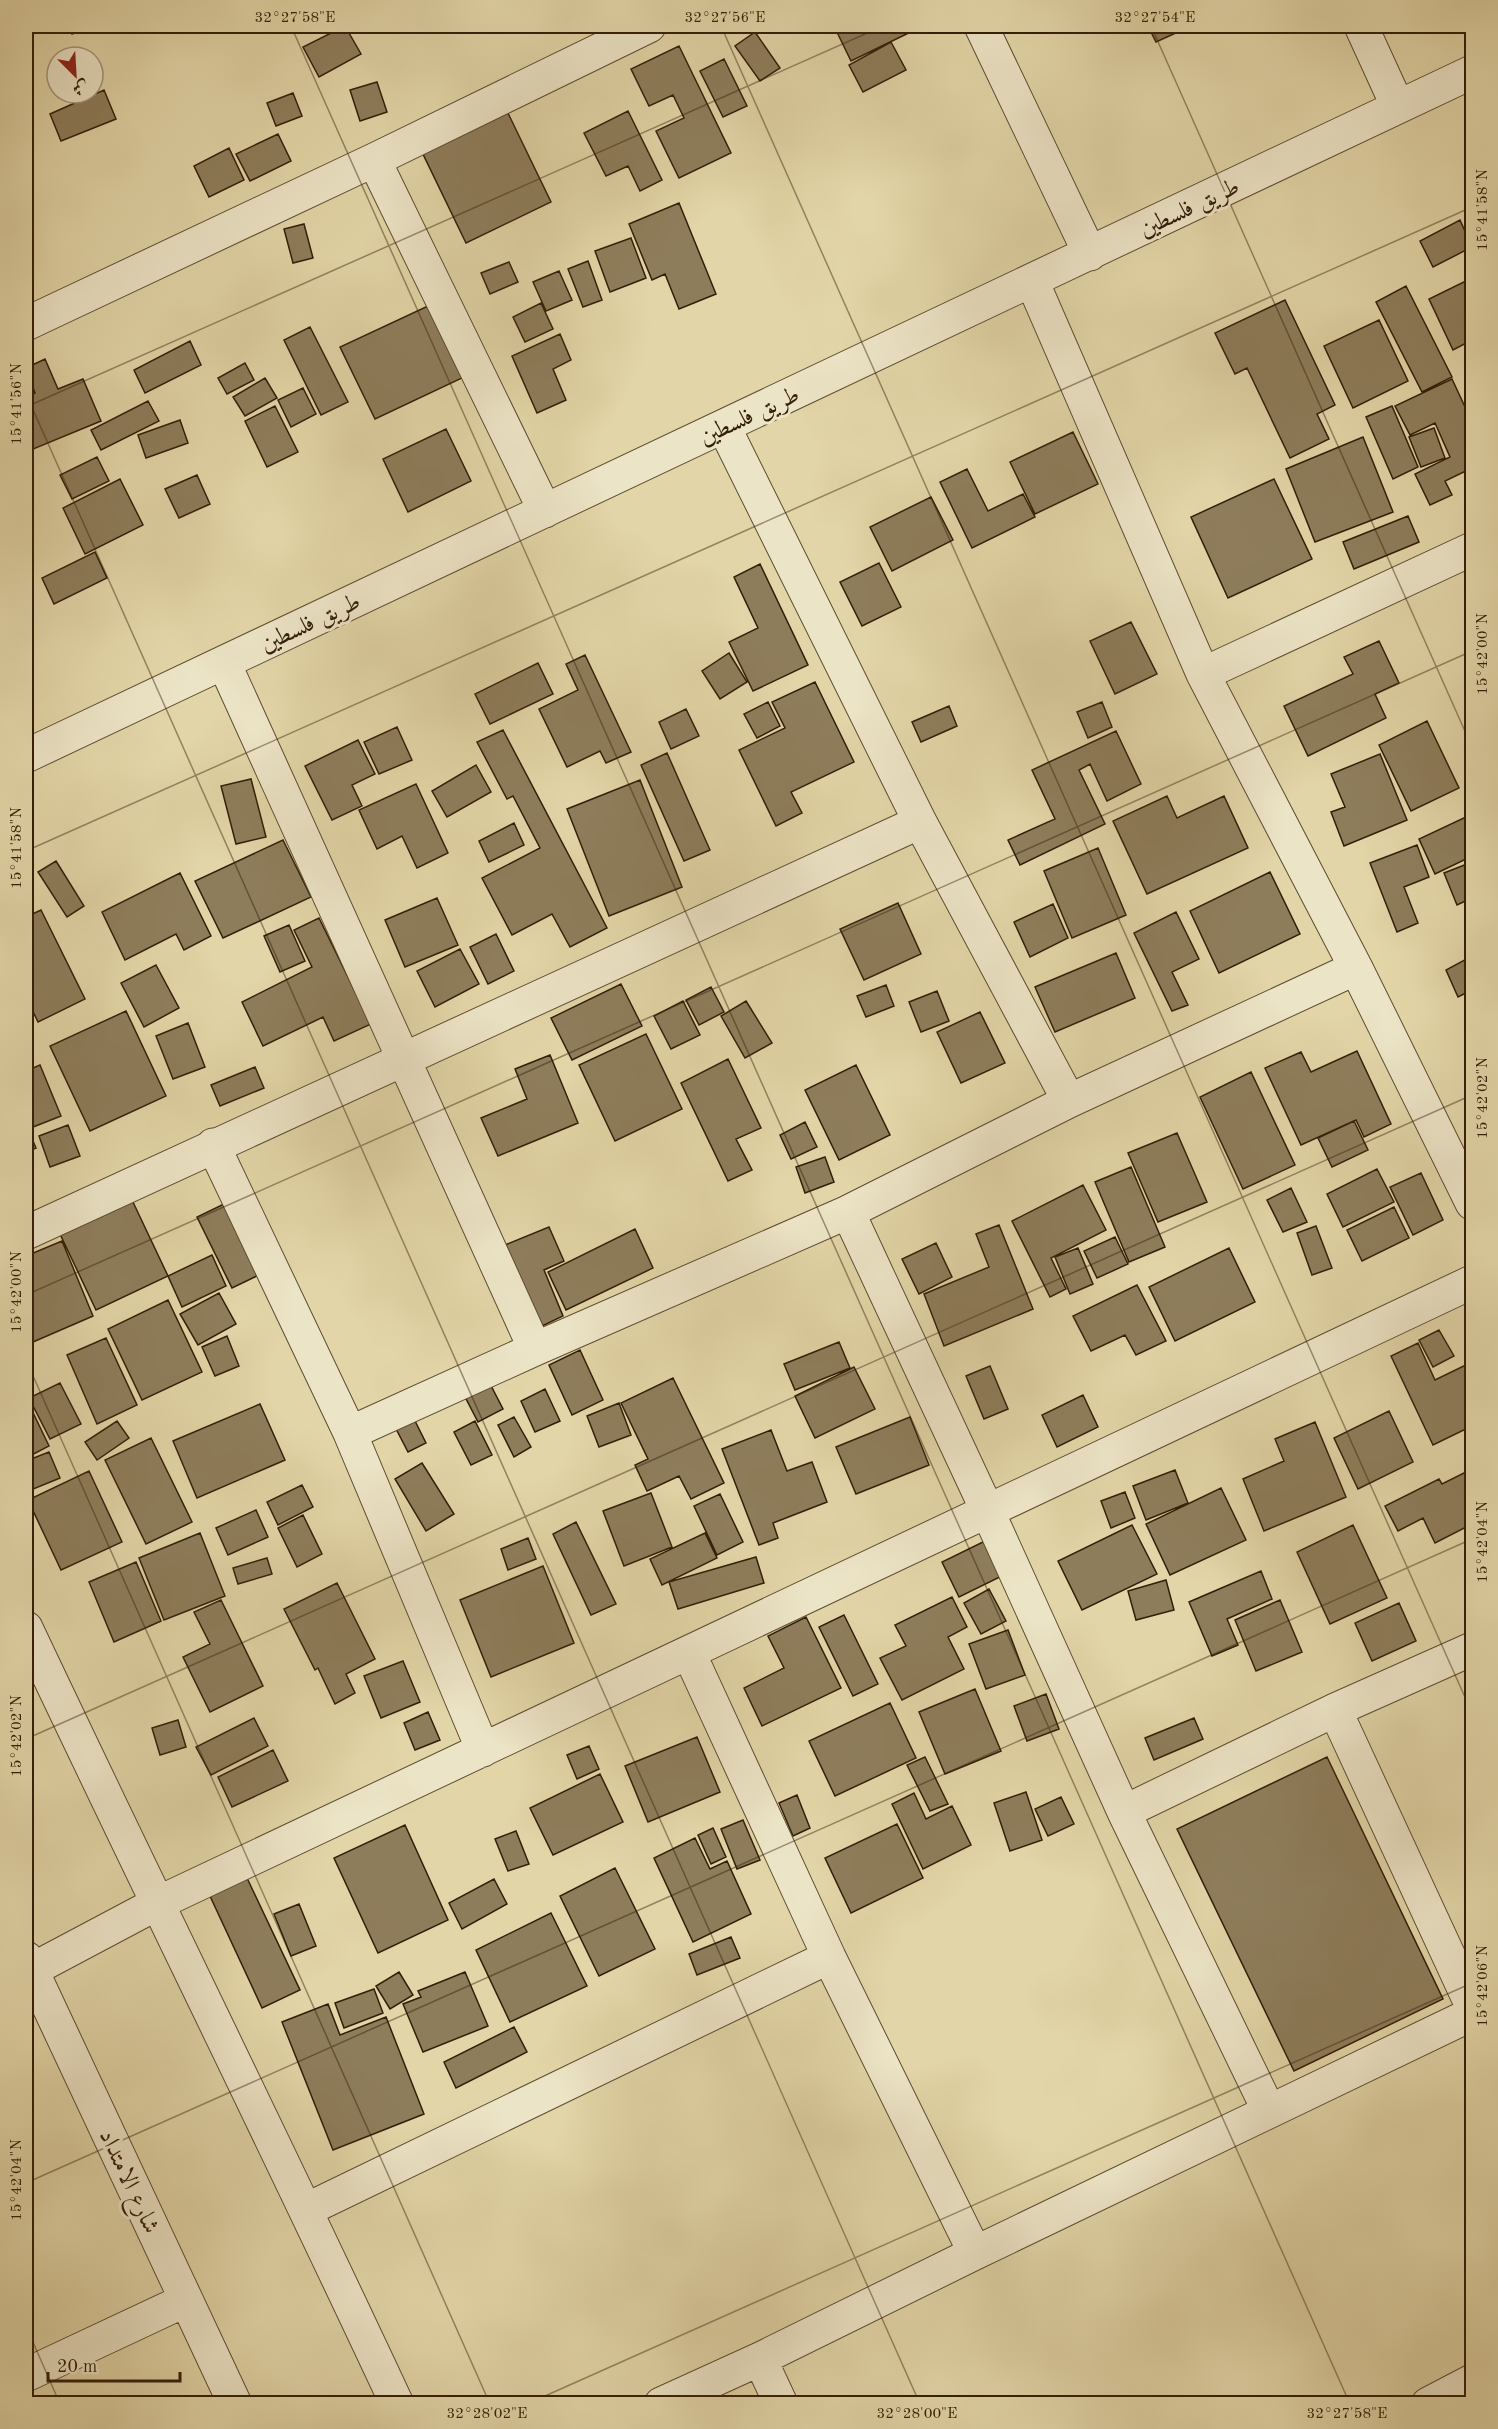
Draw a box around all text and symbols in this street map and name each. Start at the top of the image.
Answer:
text: 32°27'58"E [255,11,335,26]
text: 32°27'56"E [685,11,765,26]
text: 32°27'54"E [1115,11,1195,26]
north arrow [45,45,105,105]
text: ش [70,76,91,97]
text: 15°41'58"N [1476,169,1491,251]
street label: طريق فلسطين [1136,175,1244,243]
text: 15°41'56"N [10,363,25,445]
street label: طريق فلسطين [696,383,804,451]
street label: طريق فلسطين [257,590,365,658]
text: 15°42'00"N [1476,613,1491,695]
text: 15°41'58"N [10,807,25,889]
text: 15°42'02"N [1476,1057,1491,1139]
text: 15°42'00"N [10,1251,25,1333]
text: 15°42'04"N [1476,1501,1491,1583]
text: 15°42'02"N [10,1695,25,1777]
text: 15°42'06"N [1476,1945,1491,2027]
street label: شارع الامتداد [88,2126,163,2240]
text: 15°42'04"N [10,2139,25,2221]
scale bar [48,2345,180,2383]
text: 20 m [57,2358,97,2376]
text: 32°28'02"E [447,2407,527,2422]
text: 32°28'00"E [877,2407,957,2422]
text: 32°27'58"E [1307,2407,1387,2422]

